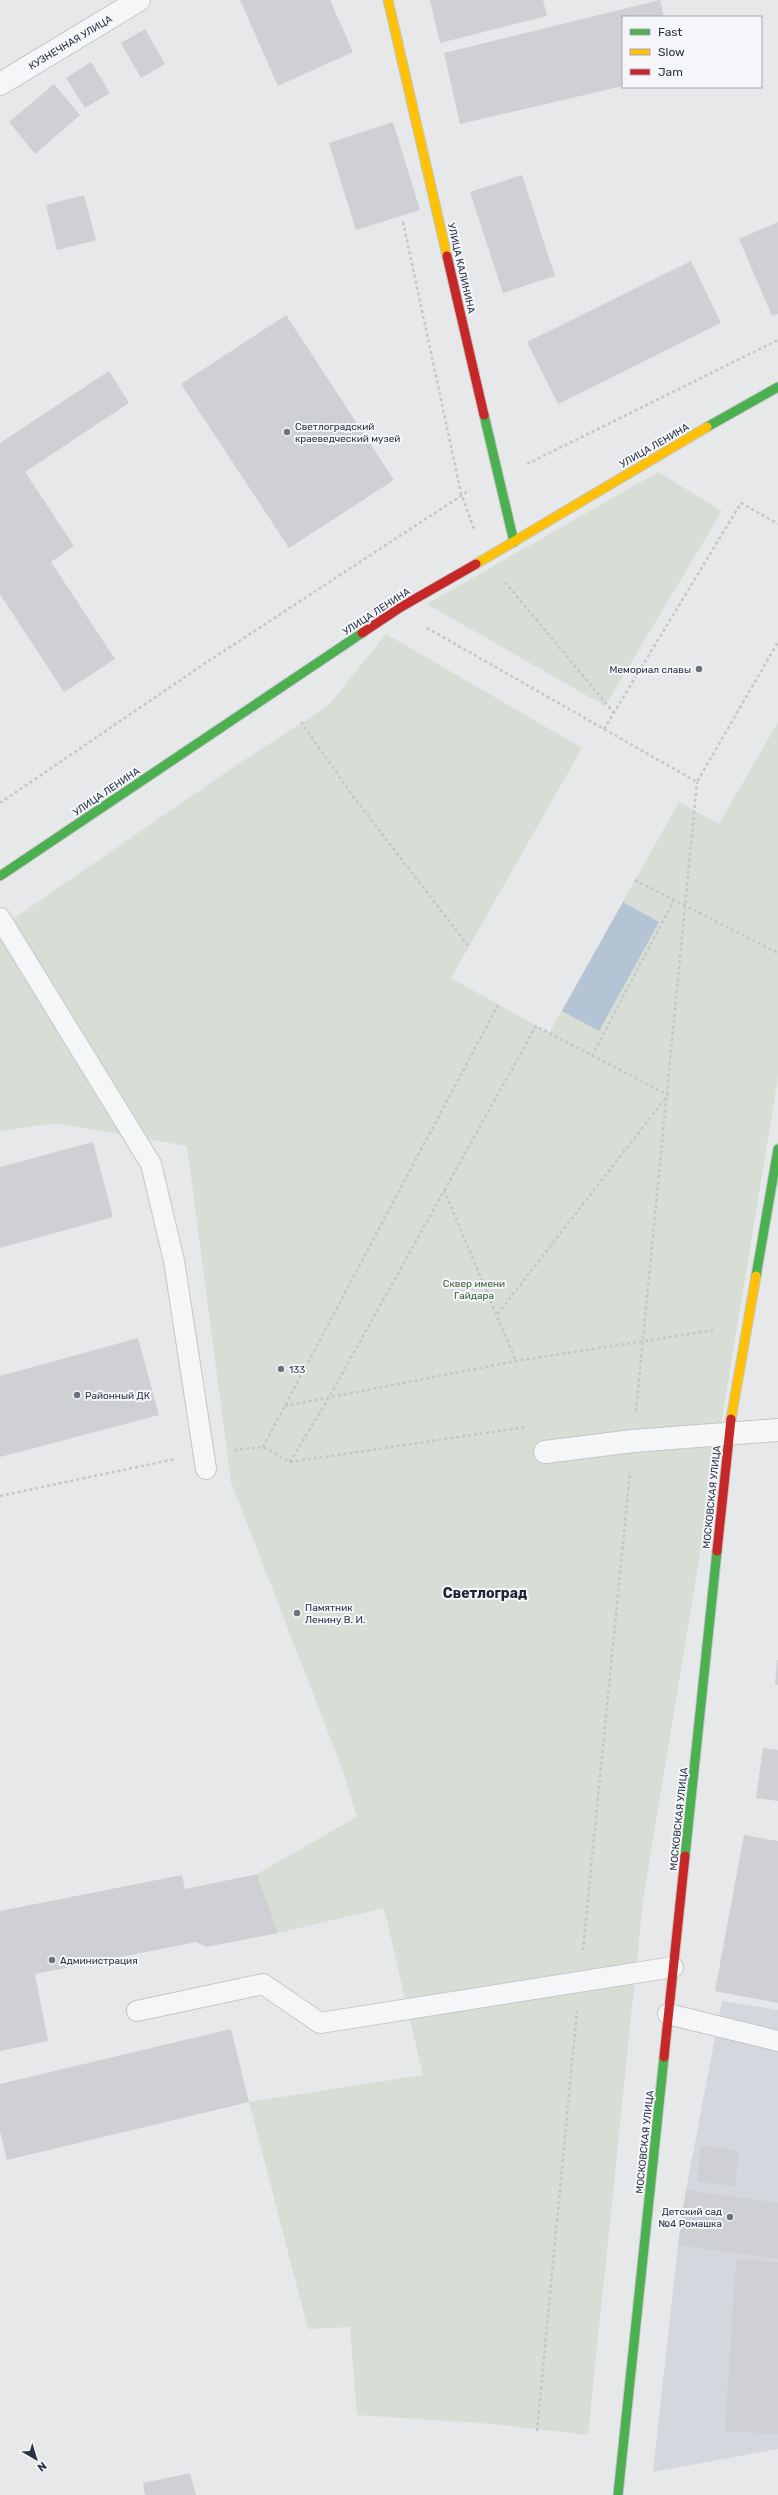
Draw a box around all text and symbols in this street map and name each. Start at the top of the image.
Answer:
street label: КУЗНЕЧНАЯ УЛИЦА [27,13,115,73]
legend [622,16,762,88]
text: Fast [658,25,682,39]
text: Slow [658,45,685,59]
text: Jam [658,65,683,79]
street label: УЛИЦА КАЛИНИНА [445,222,477,315]
place label: Светлоградский краеведческий музей [295,421,400,445]
street label: УЛИЦА ЛЕНИНА [618,421,692,471]
marker: Светлоградский краеведческий музей [282,427,292,437]
street label: УЛИЦА ЛЕНИНА [341,585,413,638]
place label: Мемориал славы [610,664,691,676]
marker: Мемориал славы [694,664,704,674]
street label: УЛИЦА ЛЕНИНА [71,765,143,819]
park label: Сквер имени Гайдара [443,1278,505,1302]
marker: 133 [276,1364,286,1374]
place label: 133 [289,1364,305,1376]
marker: Районный ДК [72,1390,82,1400]
place label: Районный ДК [85,1390,151,1402]
street label: МОСКОВСКАЯ УЛИЦА [701,1445,723,1549]
district label: Светлоград [443,1585,527,1602]
place label: Памятник Ленину В. И. [305,1602,365,1626]
marker: Памятник Ленину В. И. [292,1608,302,1618]
street label: МОСКОВСКАЯ УЛИЦА [668,1767,690,1871]
marker: Администрация [47,1955,57,1965]
place label: Администрация [60,1955,138,1967]
street label: МОСКОВСКАЯ УЛИЦА [634,2090,656,2194]
place label: Детский сад №4 Ромашка [659,2206,722,2230]
marker: Детский сад №4 Ромашка [725,2212,735,2222]
north arrow [16,2439,56,2479]
text: N [35,2459,49,2474]

